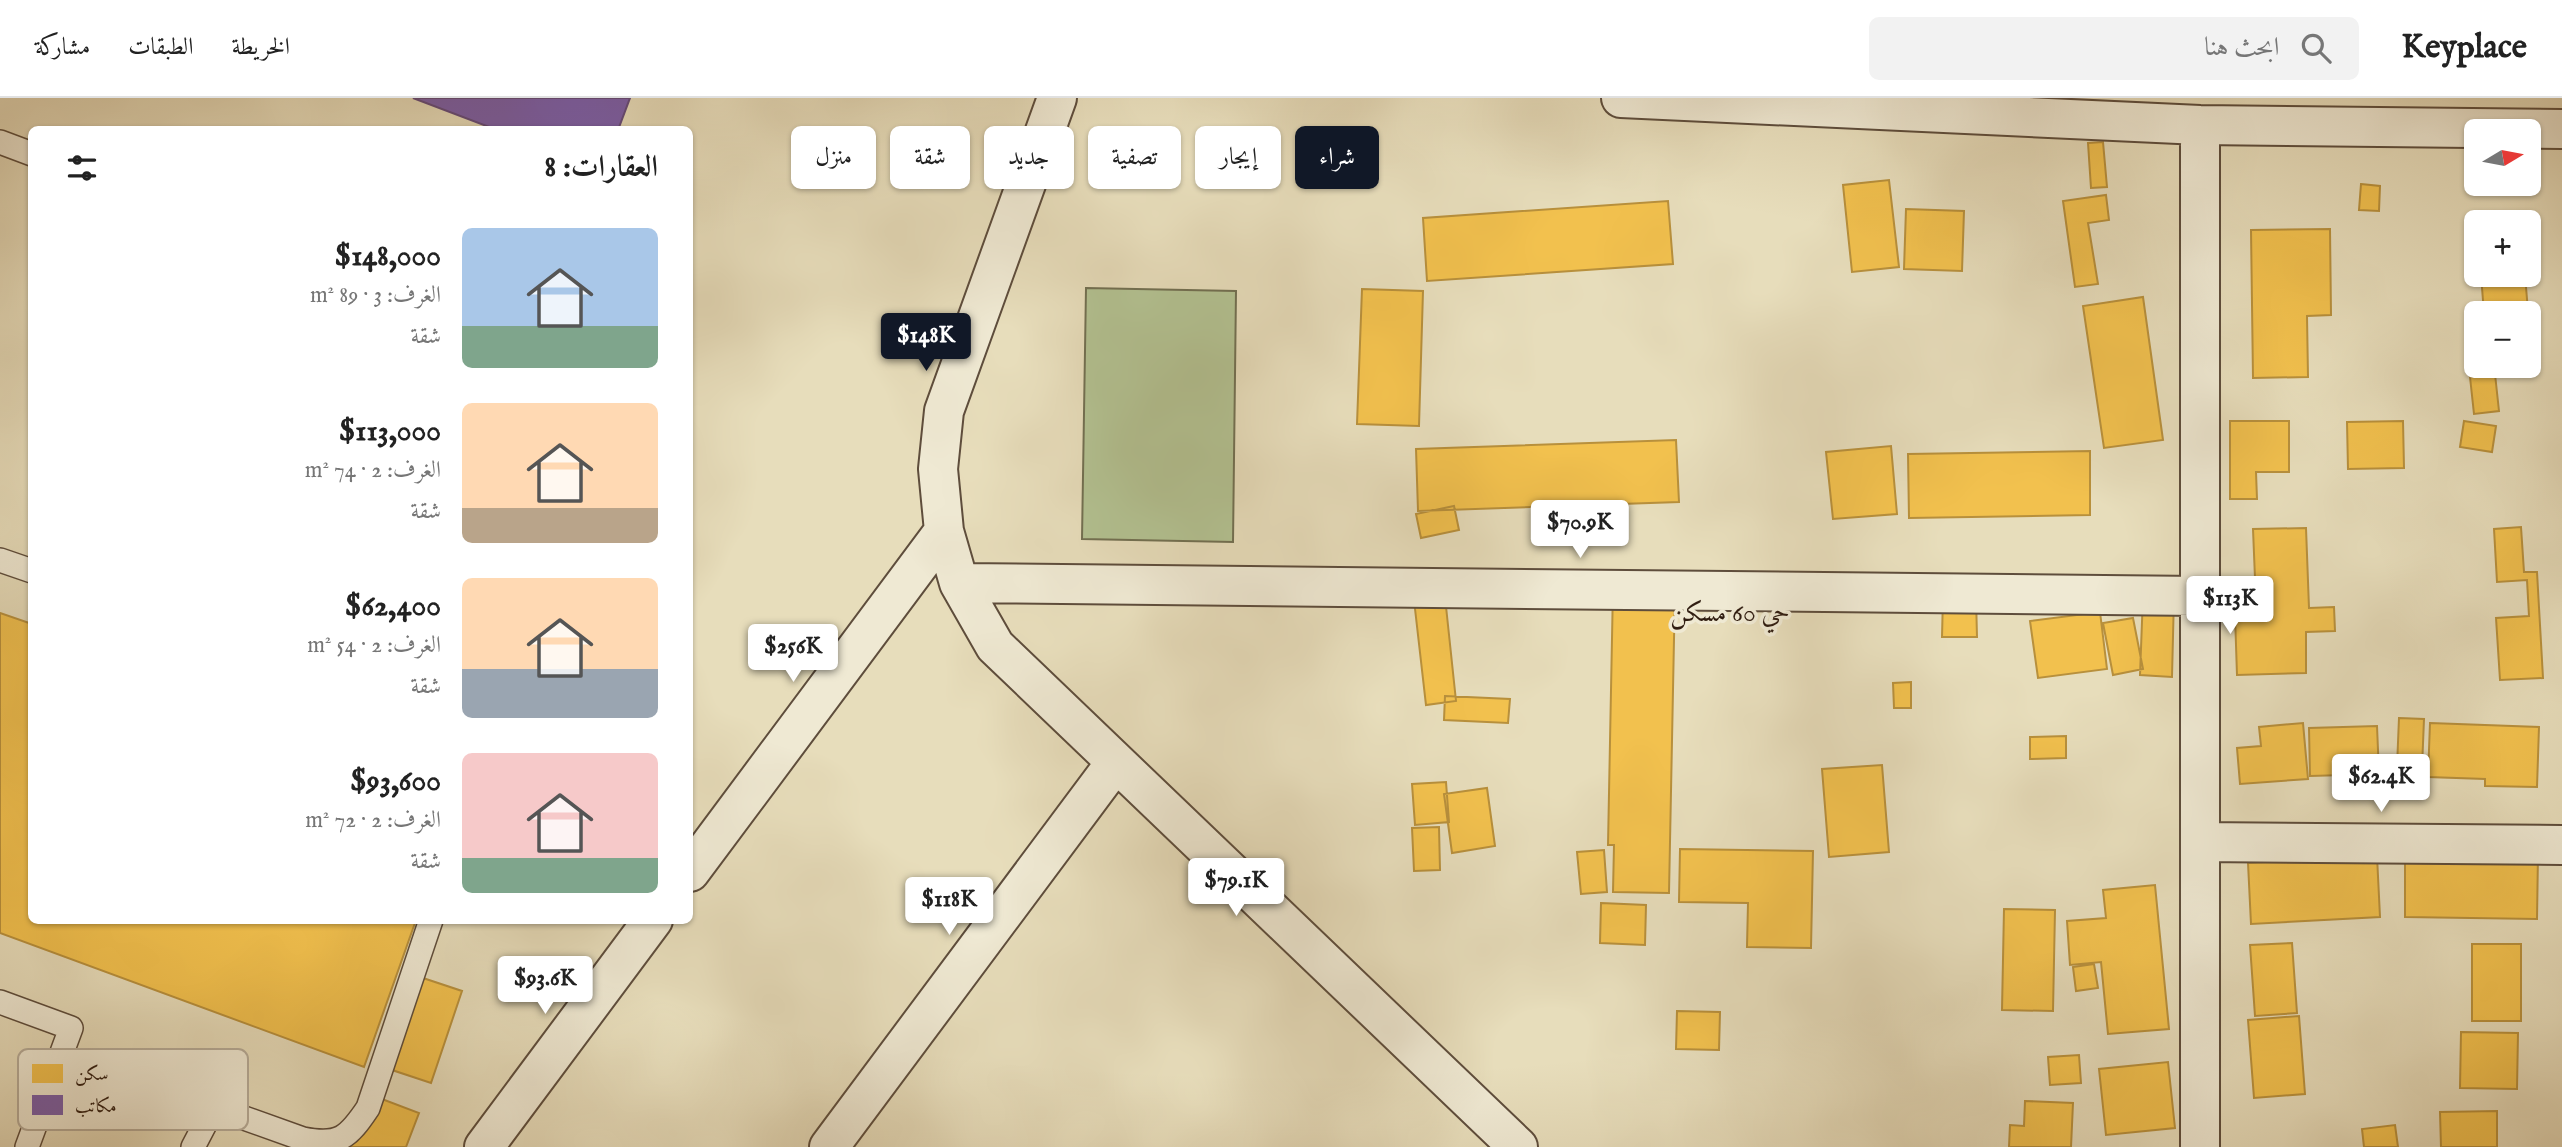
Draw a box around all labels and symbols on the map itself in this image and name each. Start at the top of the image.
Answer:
north arrow [2464,119,2541,196]
pin: $148K [877,314,975,373]
pin: $70.9K [1523,500,1637,560]
pin: $113K [2181,576,2279,636]
district label: حي 60 مسكن [1670,597,1790,634]
pin: $256K [744,624,842,684]
pin: $62.4K [2324,754,2438,814]
pin: $79.1K [1179,858,1293,918]
pin: $118K [900,878,998,937]
pin: $93.6K [488,956,602,1016]
legend [18,1049,248,1130]
text: سكن [75,1063,109,1087]
text: مكاتب [75,1095,117,1119]

